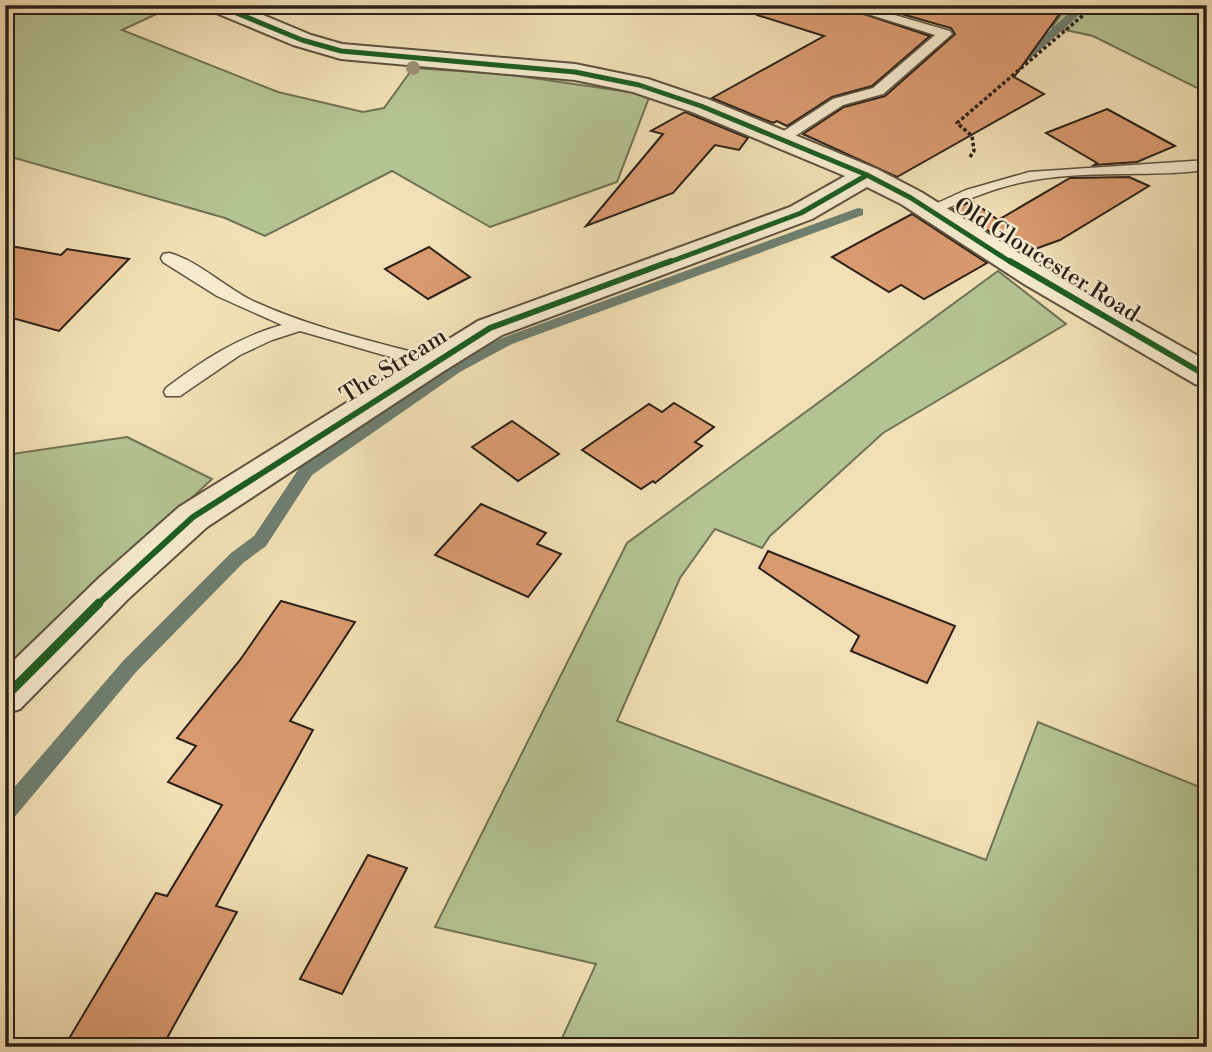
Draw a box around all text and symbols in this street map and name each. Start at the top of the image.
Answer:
street label: Old Gloucester Road [949,191,1144,328]
street label: The Stream [335,322,452,410]

